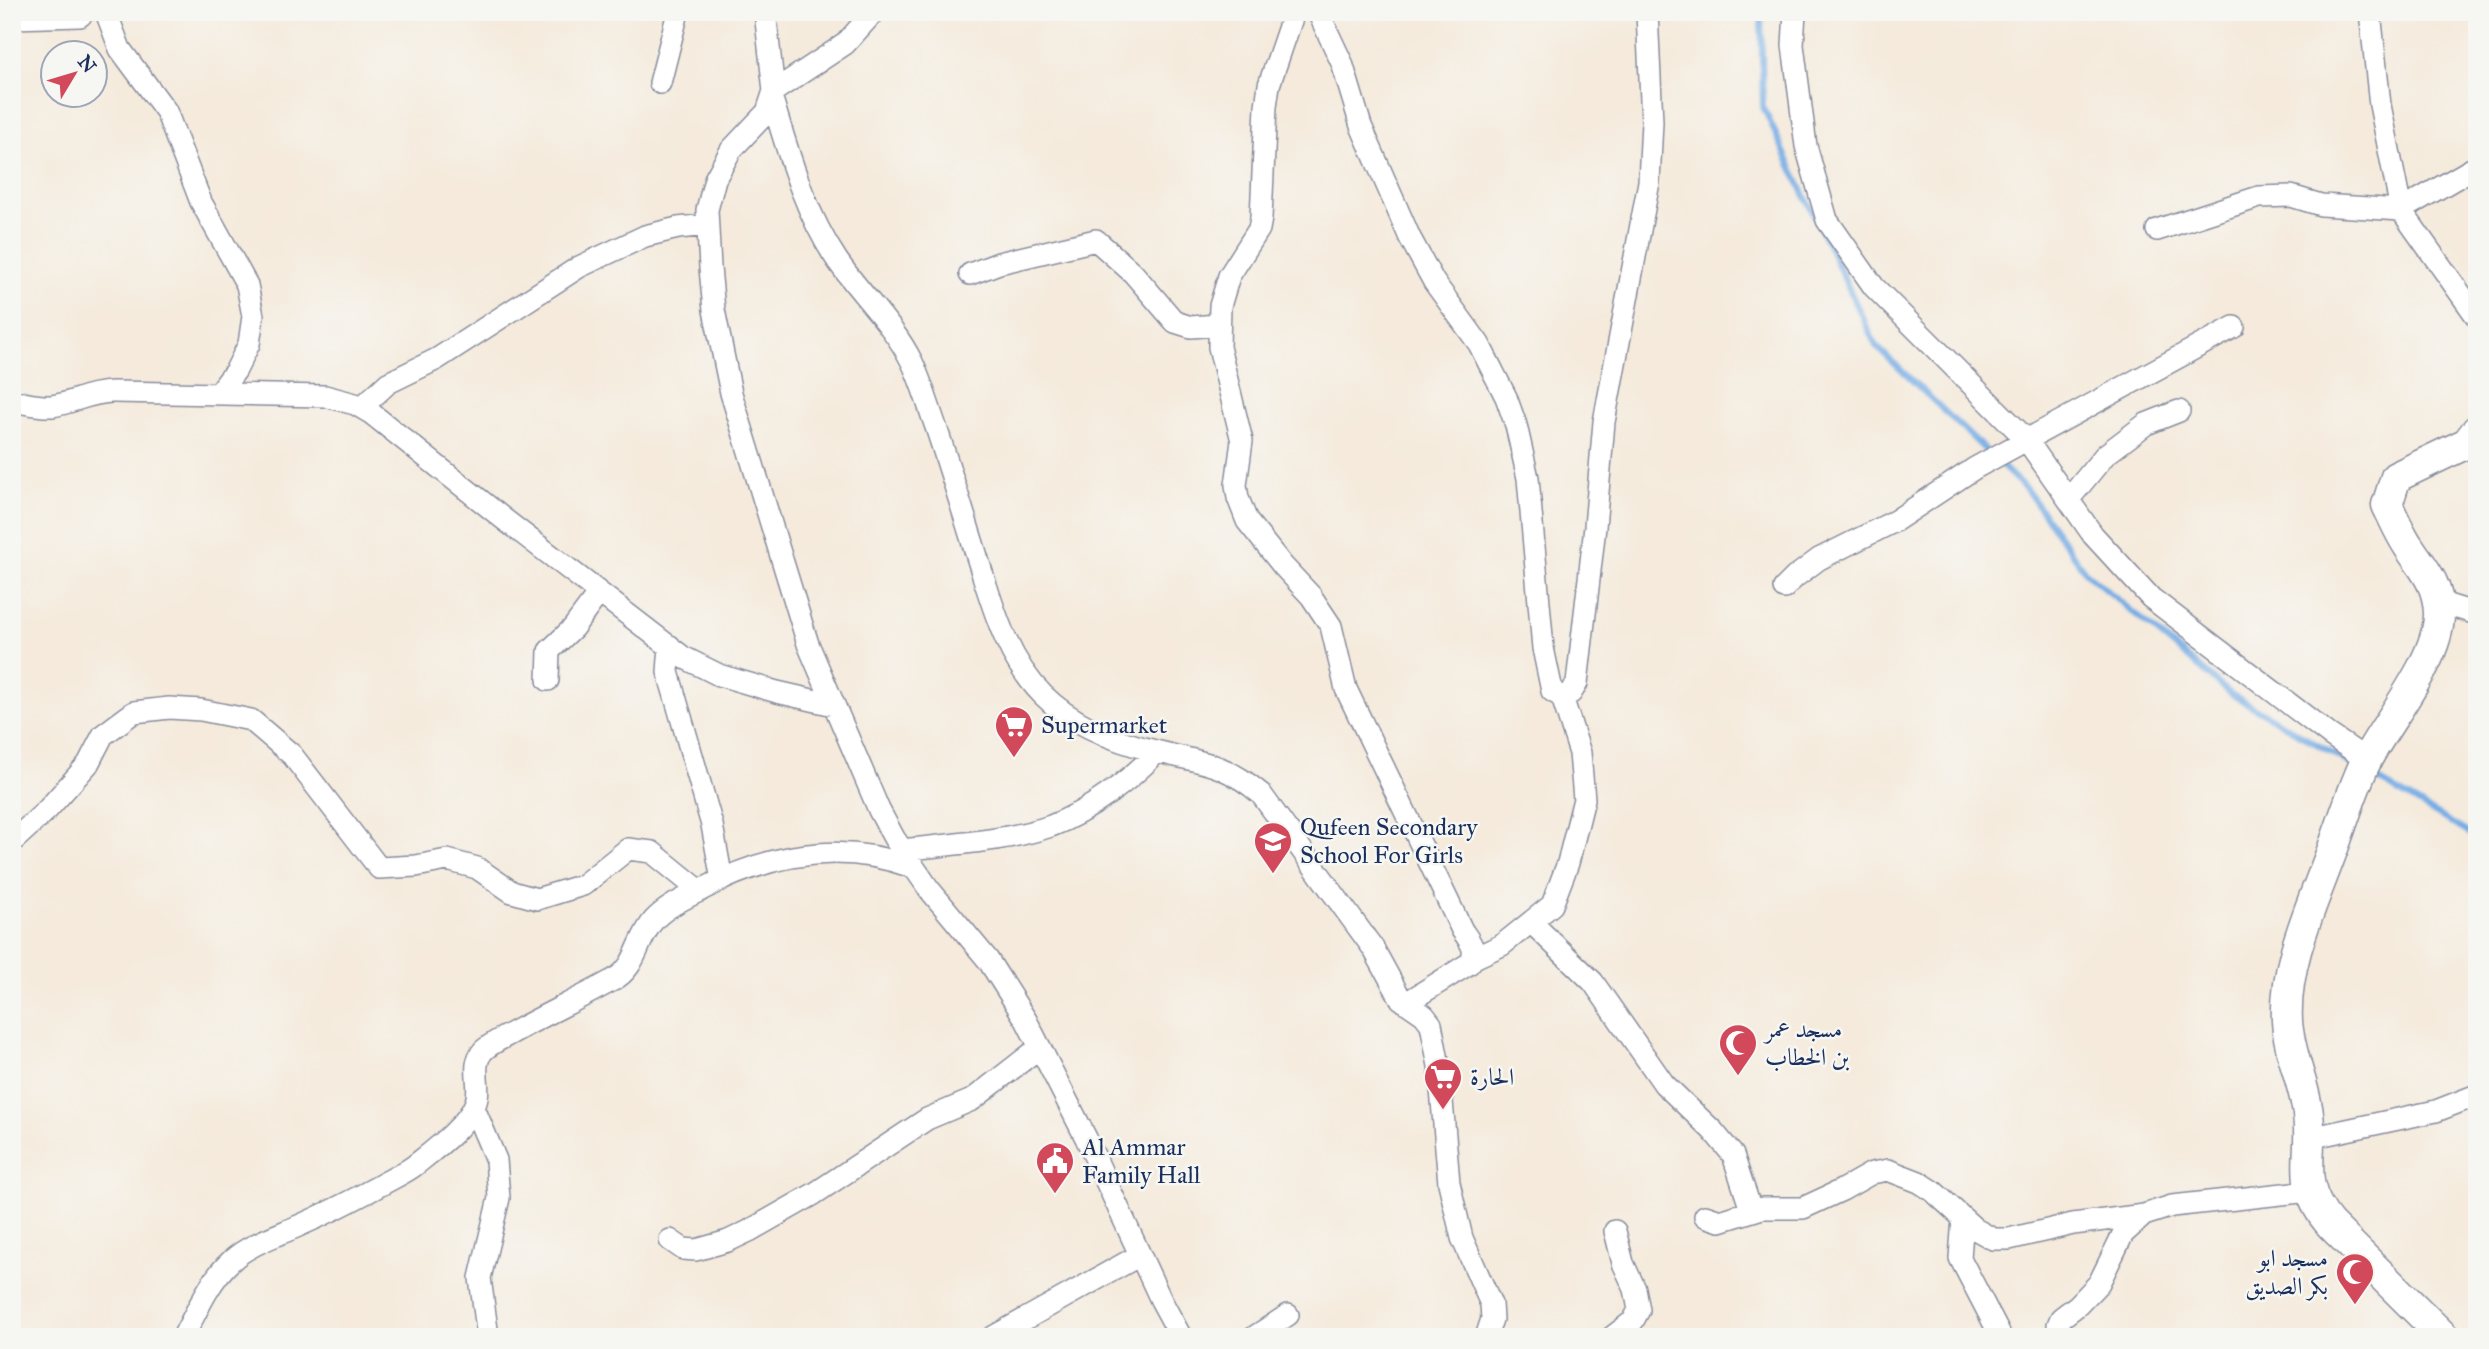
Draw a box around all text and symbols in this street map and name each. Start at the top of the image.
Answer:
north arrow [38,38,108,108]
text: N [73,50,101,77]
supermarket icon: Supermarket [993,704,1035,759]
place label: Supermarket [1041,710,1168,740]
place label: Qufeen Secondary School For Girls [1300,812,1478,870]
school or university icon: Qufeen Secondary School For Girls [1252,820,1294,875]
place label: مسجد عمر بن الخطاب [1762,1014,1850,1072]
mosque icon: مسجد عمر بن الخطاب [1717,1022,1759,1077]
supermarket icon: الحارة [1422,1056,1464,1111]
place label: الحارة [1470,1062,1514,1092]
place label: Al Ammar Family Hall [1081,1132,1201,1190]
public building icon: Al Ammar Family Hall [1034,1140,1076,1195]
place label: مسجد ابو بكر الصديق [2245,1243,2328,1301]
mosque icon: مسجد ابو بكر الصديق [2334,1251,2376,1306]

